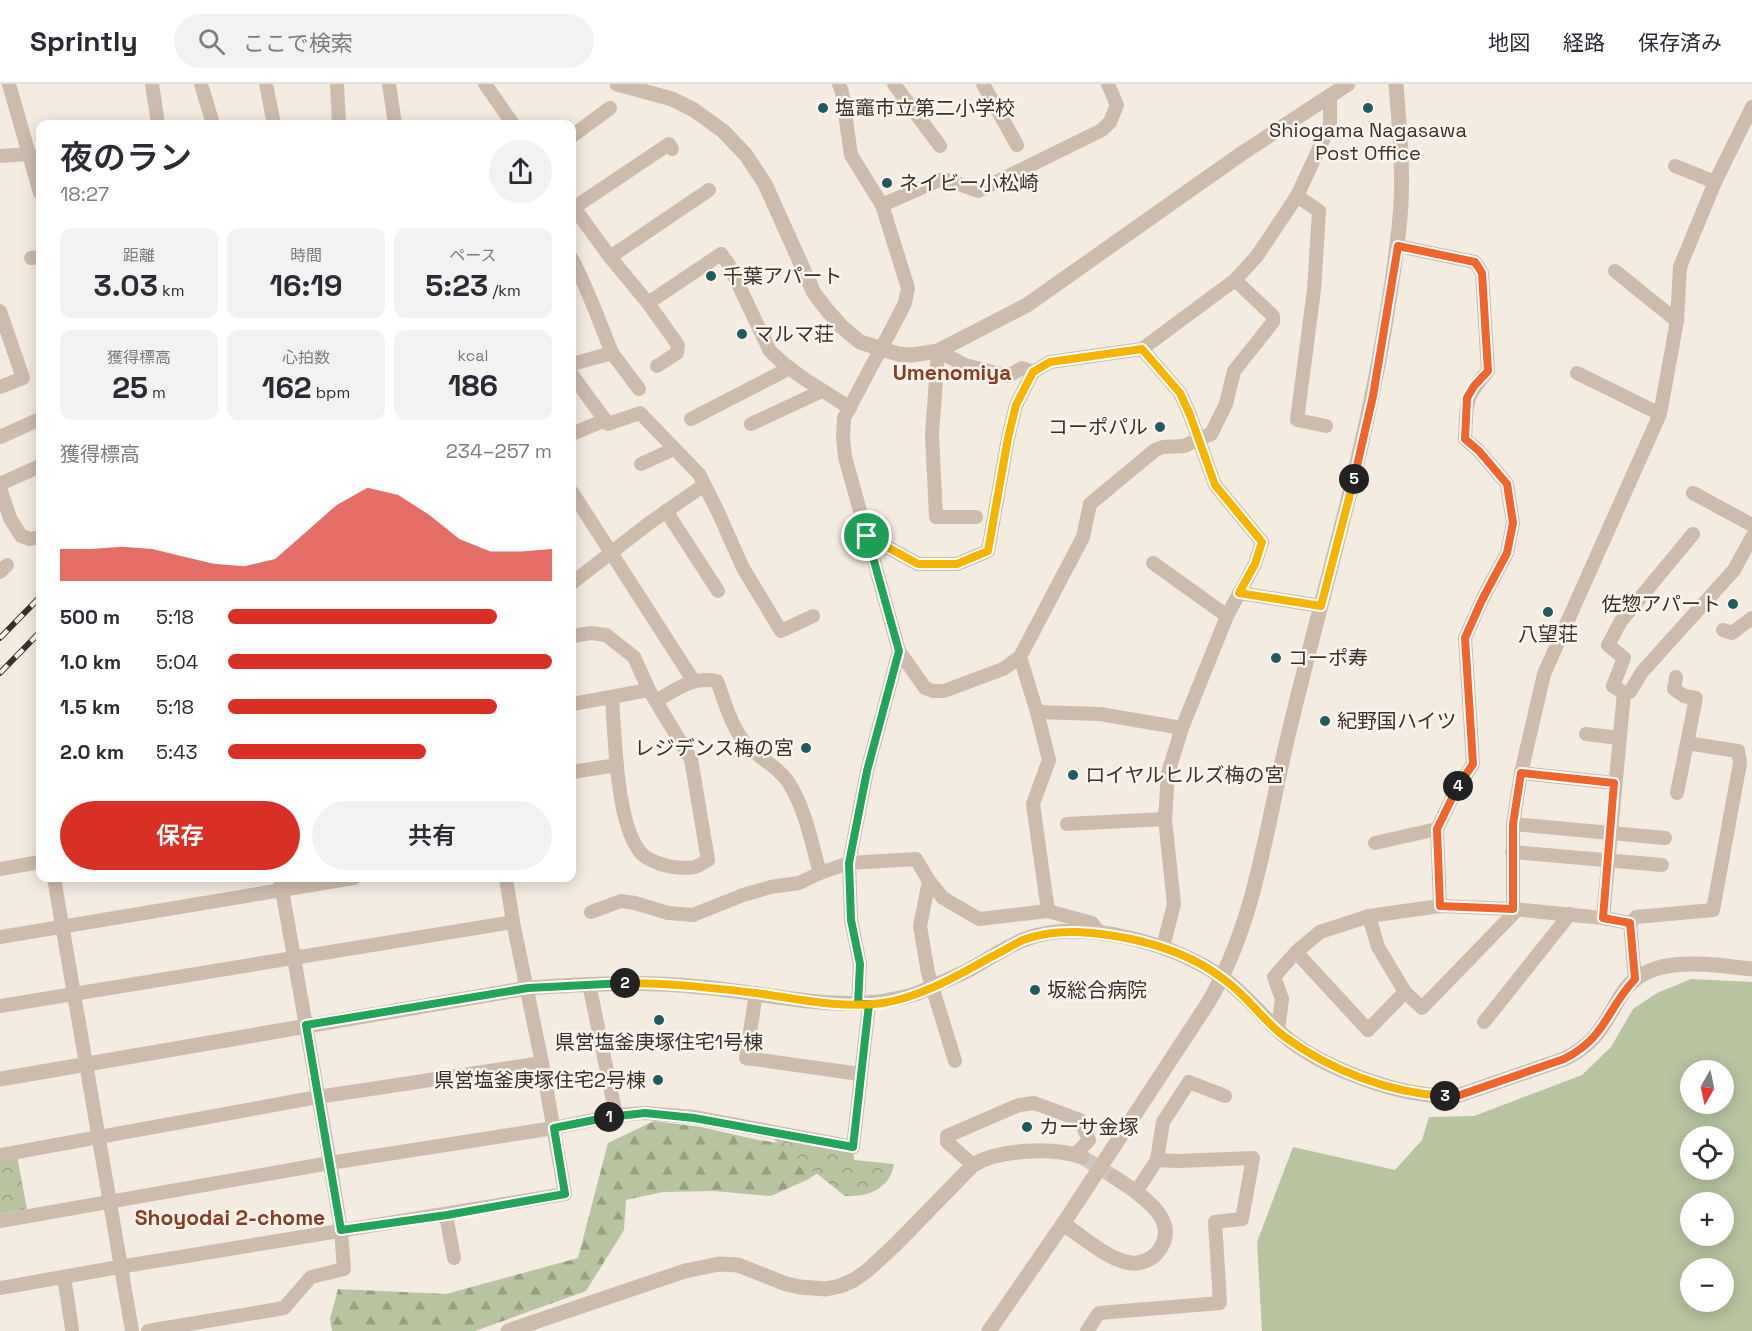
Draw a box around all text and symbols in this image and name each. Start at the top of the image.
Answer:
search box [174,14,594,68]
text: Sprintly [30,23,138,59]
icon: search [195,25,228,58]
text: ここで検索 [243,29,353,57]
text: 地図 [1488,29,1530,56]
text: 経路 [1563,29,1605,56]
text: 保存済み [1638,29,1722,56]
place label: 塩竈市立第二小学校 [835,95,1015,121]
marker: 塩竈市立第二小学校 [816,101,830,115]
marker: Shiogama Nagasawa Post Office [1361,101,1375,115]
place label: Shiogama Nagasawa Post Office [1269,117,1467,166]
text: 夜のラン [60,137,192,179]
button: share [489,140,552,203]
place label: ネイビー小松崎 [899,170,1039,196]
marker: ネイビー小松崎 [880,176,894,190]
text: 18:27 [60,181,109,207]
text: 距離 [123,245,155,266]
text: 時間 [290,245,322,266]
text: ペース [449,245,497,266]
place label: 千葉アパート [723,263,843,289]
text: 3.03 [94,266,158,305]
text: 16:19 [269,266,343,305]
text: 5:23 [425,266,488,305]
marker: 千葉アパート [704,269,718,283]
text: km [158,280,184,301]
text: /km [488,280,521,301]
place label: マルマ荘 [754,321,834,347]
marker: マルマ荘 [735,327,749,341]
text: kcal [458,345,488,366]
text: 獲得標高 [107,347,171,368]
text: 心拍数 [282,347,330,368]
district label: Umenomiya [893,359,1011,386]
text: 186 [448,366,498,405]
text: 25 [112,368,148,407]
text: 162 [262,368,312,407]
text: m [148,382,166,403]
text: bpm [312,382,350,403]
place label: コーポパル [1048,414,1148,440]
marker: コーポパル [1153,420,1167,434]
text: 234–257 m [446,438,552,464]
text: 獲得標高 [60,441,140,467]
pin: 5 [1339,464,1369,494]
text: 5 [1349,468,1359,489]
pin [841,510,892,561]
icon: arrive [850,519,883,552]
place label: 佐惣アパート [1601,591,1721,617]
marker: 佐惣アパート [1726,597,1740,611]
text: 500 m [60,604,120,630]
text: 5:18 [156,604,194,630]
marker: 八望荘 [1541,605,1555,619]
place label: 八望荘 [1518,621,1578,647]
place label: コーポ寿 [1288,645,1368,671]
text: 1.0 km [60,649,121,675]
text: 5:04 [156,649,198,675]
marker: コーポ寿 [1269,651,1283,665]
text: 1.5 km [60,694,120,720]
text: 5:18 [156,694,194,720]
place label: 紀野国ハイツ [1337,708,1457,734]
marker: 紀野国ハイツ [1318,714,1332,728]
place label: レジデンス梅の宮 [634,735,794,761]
text: 2.0 km [60,739,124,765]
text: 5:43 [156,739,198,765]
marker: レジデンス梅の宮 [799,741,813,755]
place label: ロイヤルヒルズ梅の宮 [1085,762,1284,788]
marker: ロイヤルヒルズ梅の宮 [1066,768,1080,782]
pin: 4 [1443,771,1473,801]
text: 4 [1453,775,1463,796]
button: 保存 [60,801,300,870]
button: 共有 [312,801,552,870]
pin: 2 [610,968,640,998]
text: 2 [620,972,630,993]
place label: 坂総合病院 [1047,977,1147,1003]
marker: 坂総合病院 [1028,983,1042,997]
marker: 県営塩釜庚塚住宅1号棟 [652,1013,666,1027]
place label: 県営塩釜庚塚住宅1号棟 [555,1029,763,1055]
north arrow [1680,1060,1734,1114]
map controls [1680,1060,1734,1312]
place label: 県営塩釜庚塚住宅2号棟 [434,1067,646,1093]
marker: 県営塩釜庚塚住宅2号棟 [651,1073,665,1087]
pin: 3 [1430,1081,1460,1111]
text: 3 [1440,1085,1450,1106]
pin: 1 [594,1102,624,1132]
text: 1 [605,1106,613,1127]
place label: カーサ金塚 [1039,1114,1139,1140]
marker: カーサ金塚 [1020,1120,1034,1134]
button: locate [1680,1126,1734,1180]
button: + [1680,1192,1734,1246]
district label: Shoyodai 2-chome [135,1204,325,1231]
button: − [1680,1258,1734,1312]

